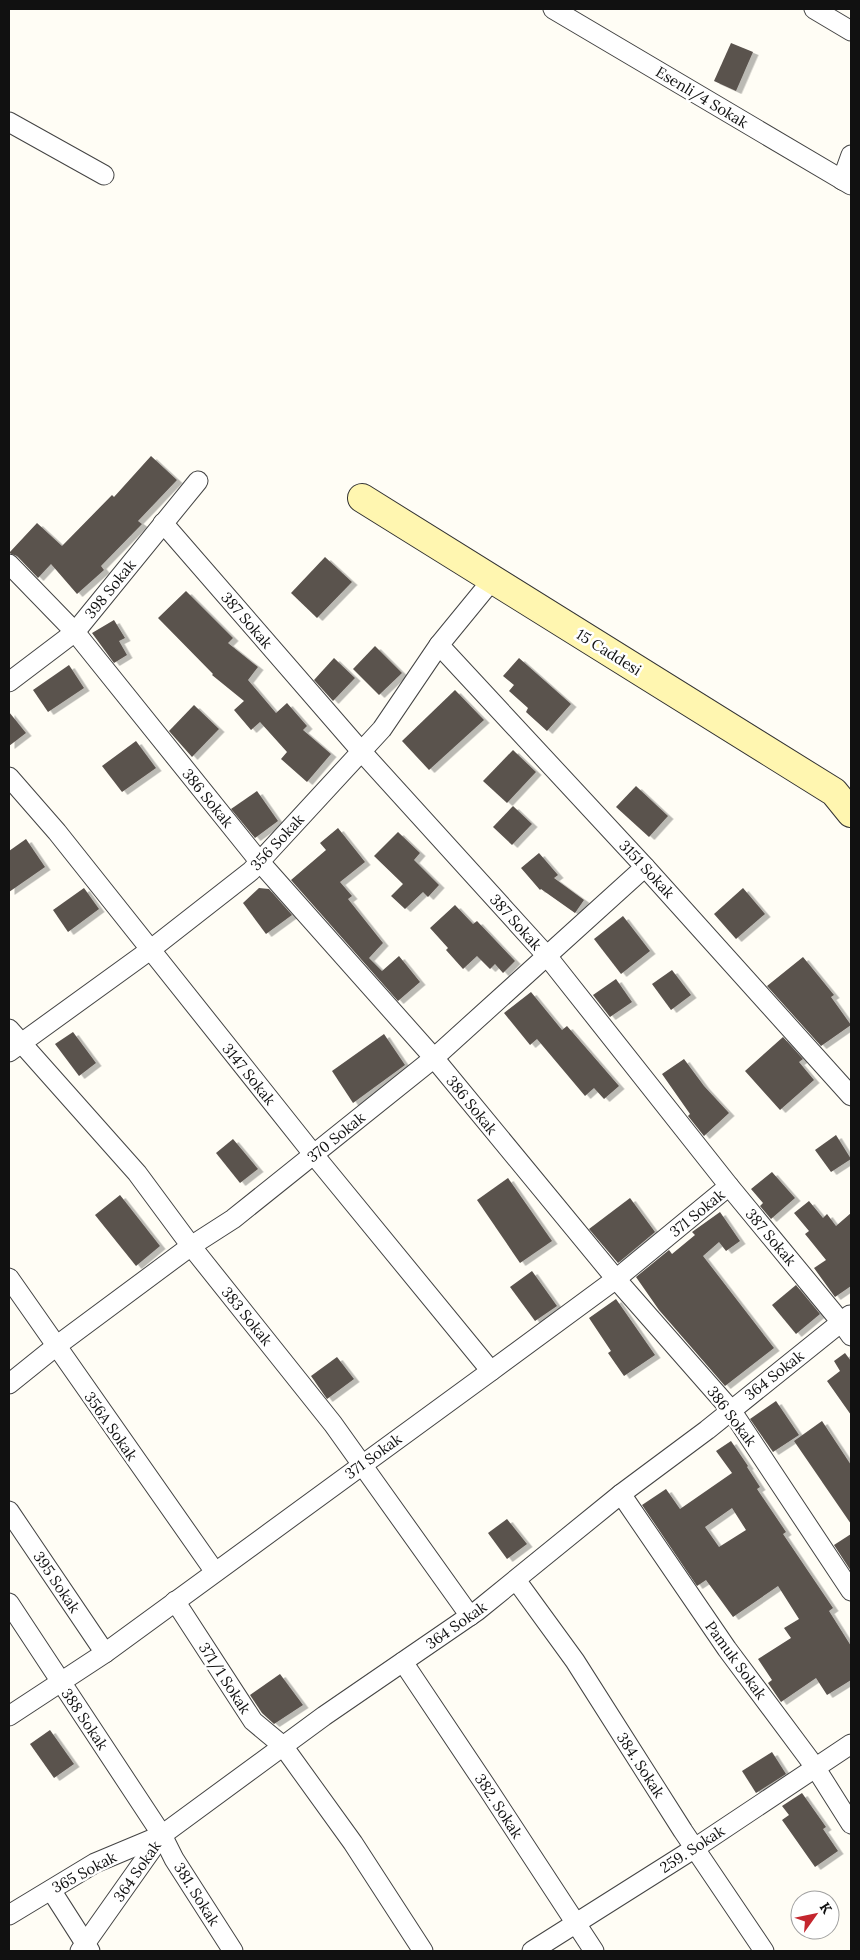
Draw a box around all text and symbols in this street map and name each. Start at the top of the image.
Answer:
street label: Esenli/4 Sokak [652,62,752,133]
street label: 398 Sokak [80,556,140,622]
street label: 387 Sokak [217,588,277,652]
street label: 15 Caddesi [573,625,645,679]
street label: 386 Sokak [178,765,238,831]
street label: 356 Sokak [246,810,308,874]
street label: 3151 Sokak [615,836,679,902]
street label: 387 Sokak [486,890,546,954]
street label: 3147 Sokak [218,1039,280,1109]
street label: 386 Sokak [442,1072,502,1138]
street label: 370 Sokak [303,1108,369,1166]
street label: 371 Sokak [666,1185,728,1241]
street label: 387 Sokak [742,1205,800,1269]
street label: 383 Sokak [218,1283,276,1349]
street label: 364 Sokak [740,1346,808,1404]
street label: 386 Sokak [703,1382,761,1450]
street label: 356A Sokak [80,1388,142,1464]
street label: 371 Sokak [341,1429,405,1483]
street label: 395 Sokak [29,1548,85,1616]
street label: 364 Sokak [422,1597,490,1653]
street label: Pamuk Sokak [701,1617,771,1703]
street label: 371/1 Sokak [194,1639,255,1718]
street label: 388 Sokak [57,1685,113,1753]
street label: 384. Sokak [613,1729,669,1801]
street label: 382. Sokak [471,1770,527,1842]
street label: 259. Sokak [656,1821,728,1877]
street label: 364 Sokak [109,1837,165,1905]
street label: 365 Sokak [49,1847,119,1897]
street label: 381. Sokak [170,1859,224,1929]
north arrow [790,1890,840,1940]
text: K [816,1899,836,1917]

